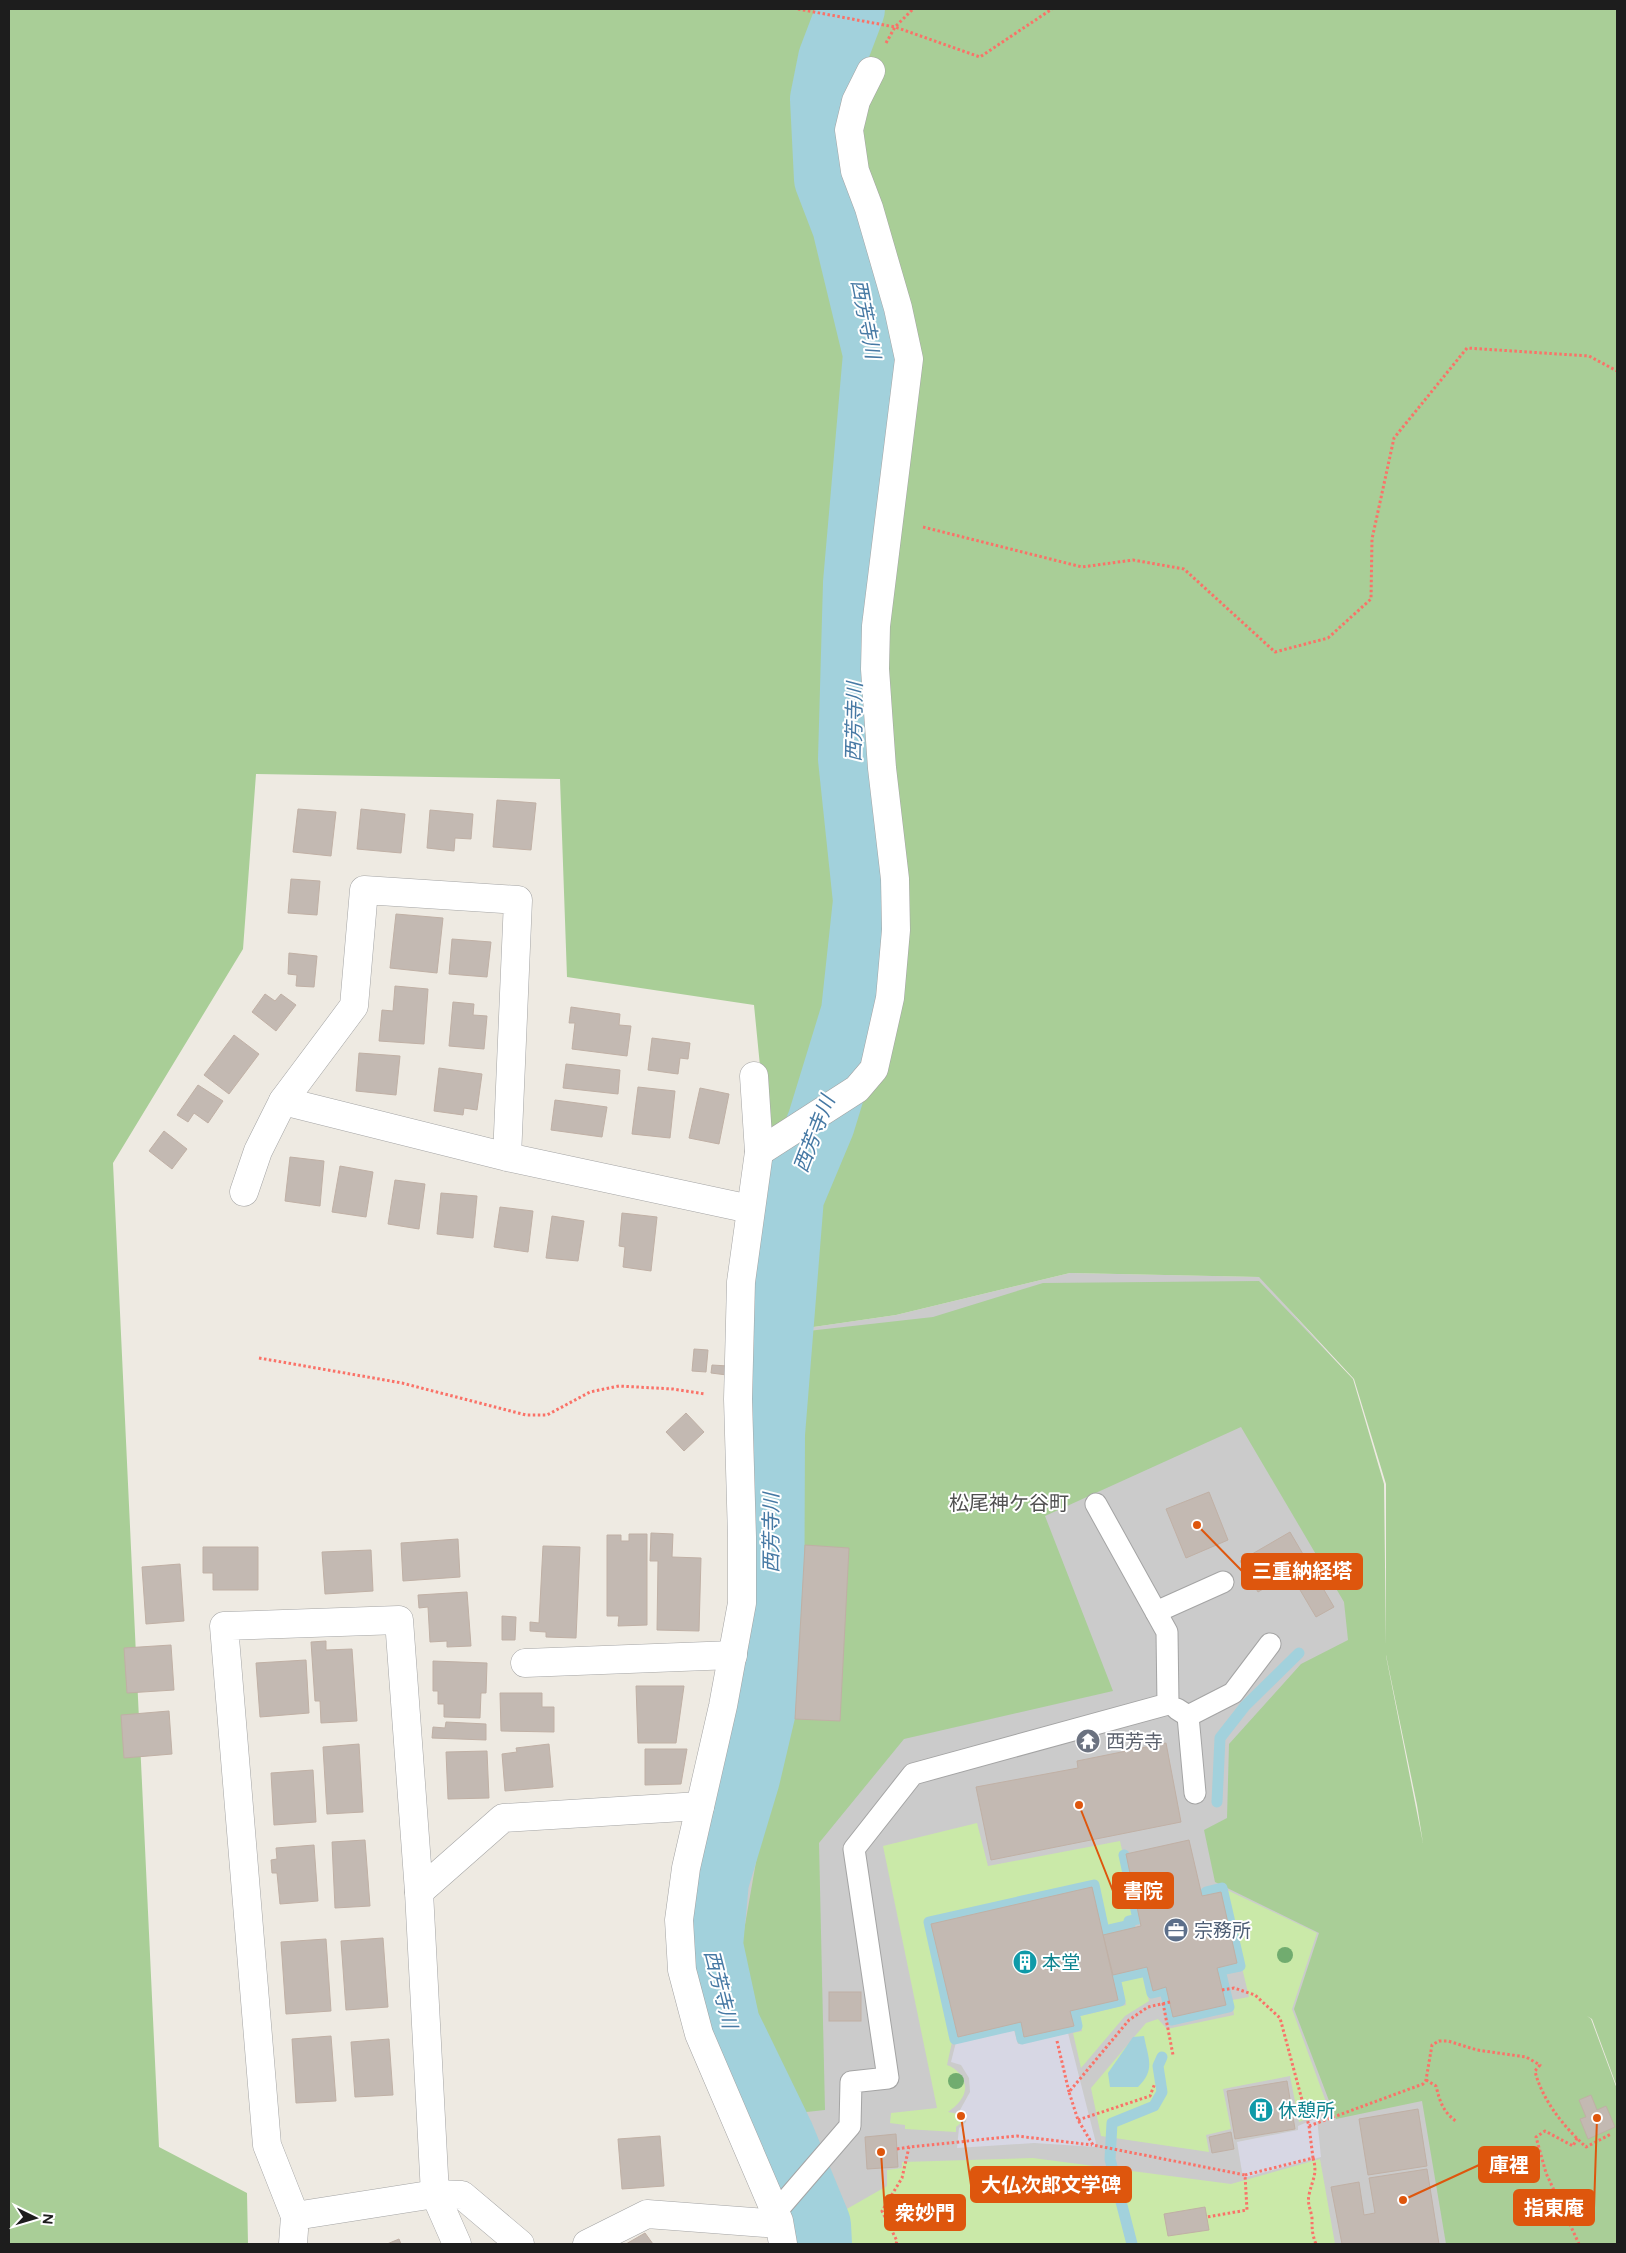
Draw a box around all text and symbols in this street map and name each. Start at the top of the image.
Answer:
water label: 西芳寺川 [847,277,886,363]
water label: 西芳寺川 [841,680,867,762]
water label: 西芳寺川 [788,1090,840,1176]
water label: 西芳寺川 [759,1491,783,1573]
district label: 松尾神ケ谷町 [949,1491,1069,1515]
callout: 三重納経塔 [1242,1554,1362,1589]
text: 三重納経塔 [1252,1559,1352,1583]
temple icon: 西芳寺 [1075,1728,1101,1754]
place label: 西芳寺 [1106,1730,1163,1753]
callout: 書院 [1113,1873,1173,1908]
text: 書院 [1123,1879,1163,1903]
office icon: 宗務所 [1163,1917,1189,1943]
place label: 宗務所 [1194,1919,1251,1942]
water label: 西芳寺川 [700,1947,743,2033]
building icon: 本堂 [1012,1949,1038,1975]
place label: 本堂 [1042,1951,1080,1974]
building icon: 休憩所 [1248,2097,1274,2123]
place label: 休憩所 [1278,2099,1335,2122]
callout: 庫裡 [1479,2147,1539,2182]
text: 庫裡 [1489,2153,1529,2177]
callout: 大仏次郎文学碑 [971,2167,1131,2202]
text: 大仏次郎文学碑 [981,2173,1121,2197]
callout: 指東庵 [1514,2190,1594,2225]
north arrow [10,2193,60,2243]
callout: 衆妙門 [885,2195,965,2230]
text: 指東庵 [1524,2196,1584,2220]
text: 衆妙門 [895,2201,955,2225]
text: N [39,2213,56,2225]

